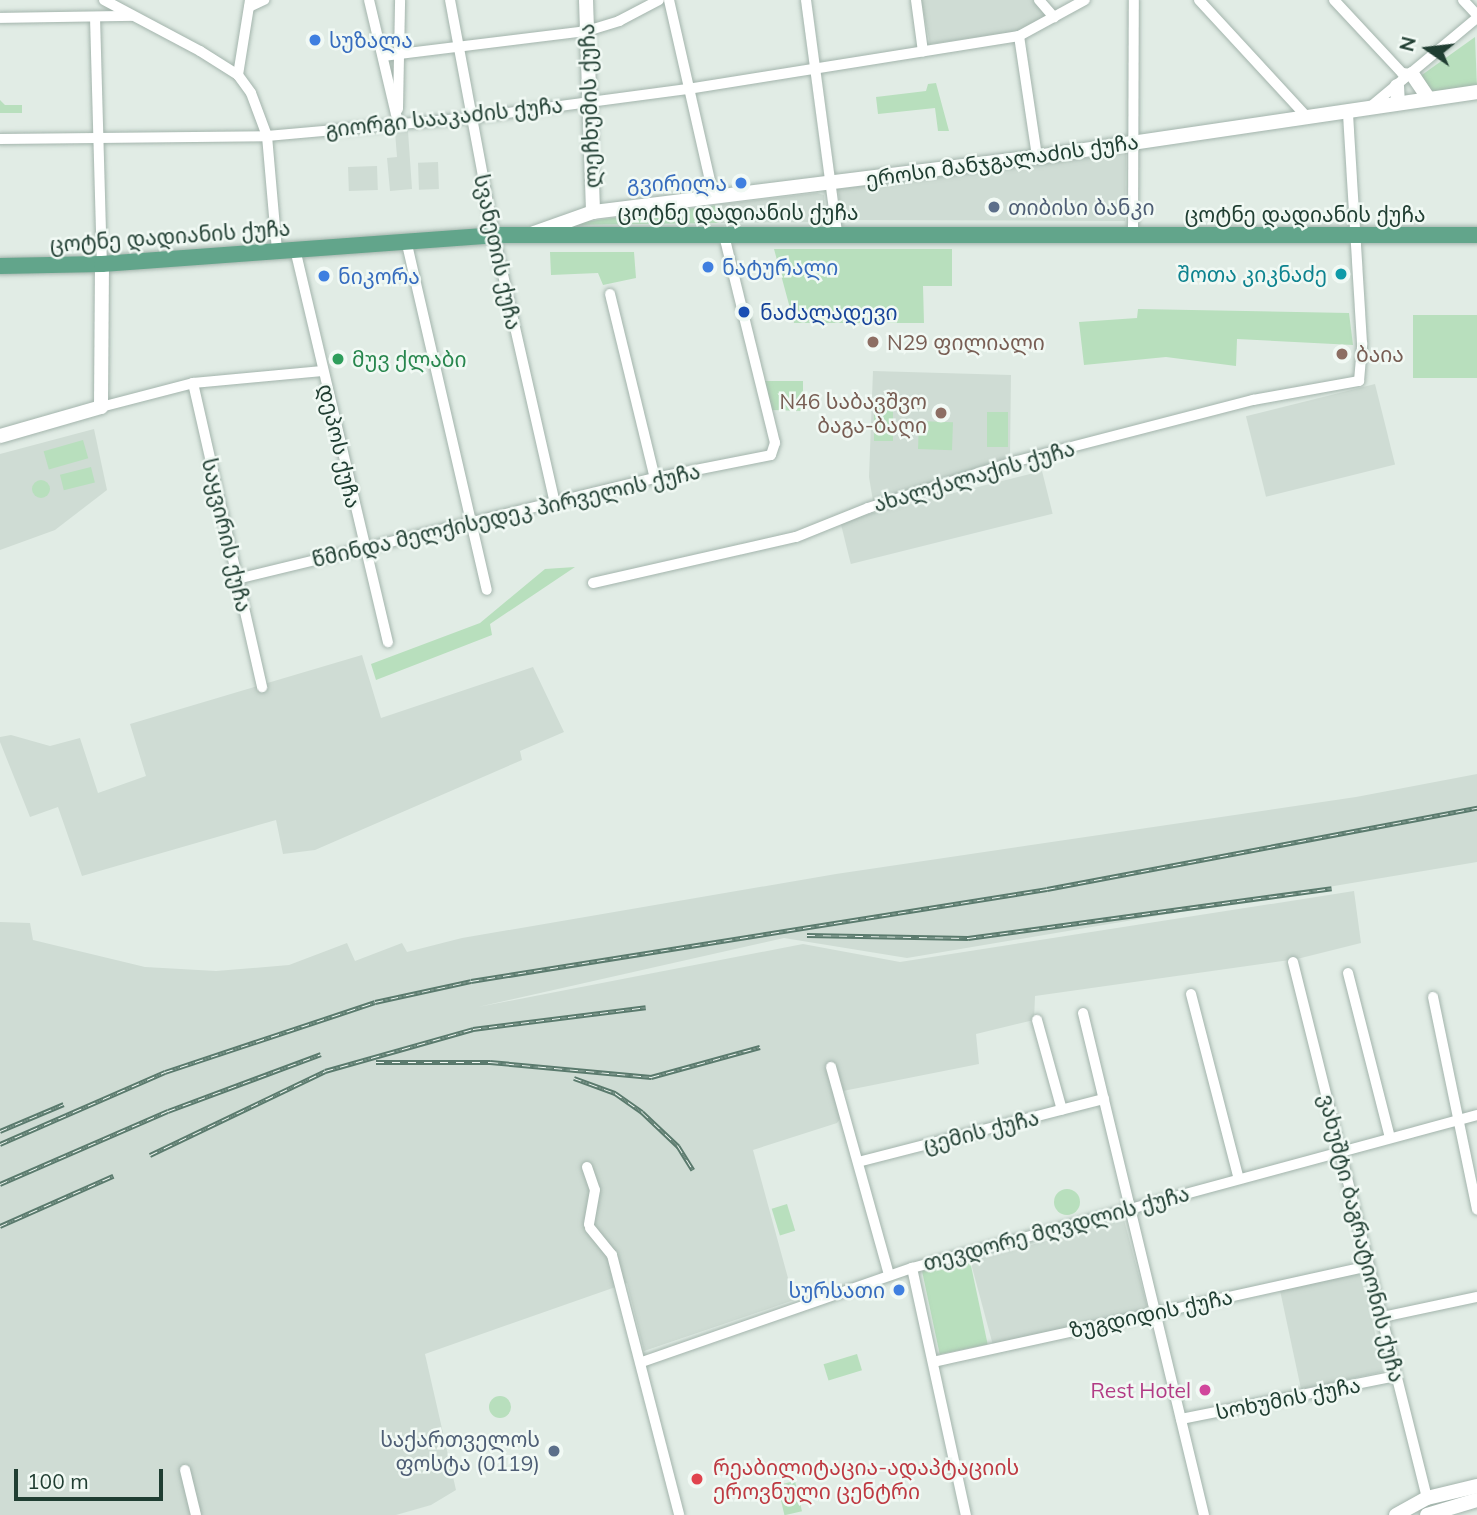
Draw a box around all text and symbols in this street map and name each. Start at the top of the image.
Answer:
north arrow [1393,14,1463,84]
street label: ლეჩხუმის ქუჩა [574,23,604,189]
place label: სუზალა [329,27,413,53]
marker: სუზალა [307,32,323,48]
text: N [1394,34,1421,54]
street label: გიორგი სააკაძის ქუჩა [324,92,564,142]
street label: ეროსი მანჯგალაძის ქუჩა [864,128,1140,192]
place label: გვირილა [627,170,727,196]
street label: სვანეთის ქუჩა [469,172,527,332]
marker: გვირილა [733,175,749,191]
place label: თიბისი ბანკი [1008,194,1154,220]
street label: ცოტნე დადიანის ქუჩა [617,199,859,225]
marker: თიბისი ბანკი [986,199,1002,215]
street label: ცოტნე დადიანის ქუჩა [1184,201,1426,227]
street label: ცოტნე დადიანის ქუჩა [49,215,291,257]
place label: ნატურალი [722,254,838,280]
marker: ნატურალი [700,259,716,275]
place label: შოთა კიკნაძე [1177,261,1327,287]
place label: ნიკორა [338,263,420,289]
marker: შოთა კიკნაძე [1333,266,1349,282]
marker: ნიკორა [316,268,332,284]
place label: ნაძალადევი [760,299,898,325]
marker: ნაძალადევი [734,302,754,322]
place label: N29 ფილიალი [887,329,1045,355]
marker: N29 ფილიალი [865,334,881,350]
place label: ბაია [1356,341,1404,367]
place label: მუვ ქლაბი [352,346,467,372]
marker: ბაია [1334,346,1350,362]
marker: მუვ ქლაბი [330,351,346,367]
street label: დეპოს ქუჩა [313,381,367,511]
place label: N46 საბავშვო ბაგა-ბაღი [779,388,927,438]
marker: N46 საბავშვო ბაგა-ბაღი [933,405,949,421]
street label: ახალქალაქის ქუჩა [871,435,1077,517]
street label: საყვირის ქუჩა [197,456,257,614]
street label: წმინდა მელქისედეკ პირველის ქუჩა [310,458,702,572]
street label: ვახუშტი ბაგრატიონის ქუჩა [1314,1091,1410,1385]
street label: ცემის ქუჩა [921,1104,1041,1158]
street label: თევდორე მღვდლის ქუჩა [920,1180,1192,1276]
place label: სურსათი [788,1277,885,1303]
marker: სურსათი [891,1282,907,1298]
street label: ზუგდიდის ქუჩა [1067,1283,1235,1343]
street label: სოხუმის ქუჩა [1214,1372,1362,1424]
place label: Rest Hotel [1091,1377,1191,1403]
marker: Rest Hotel [1197,1382,1213,1398]
place label: საქართველოს ფოსტა (0119) [380,1426,540,1476]
marker: საქართველოს ფოსტა (0119) [546,1443,562,1459]
place label: რეაბილიტაცია-ადაპტაციის ეროვნული ცენტრი [713,1454,1019,1504]
scale bar [18,1456,166,1500]
text: 100 m [27,1468,89,1494]
marker: რეაბილიტაცია-ადაპტაციის ეროვნული ცენტრი [687,1469,707,1489]

